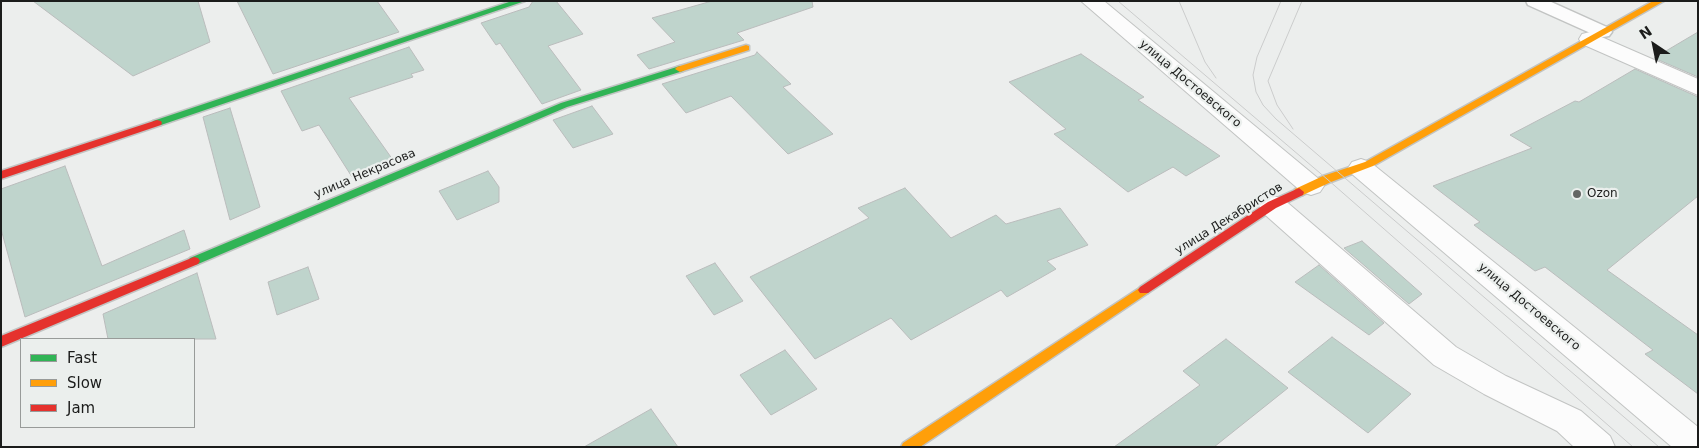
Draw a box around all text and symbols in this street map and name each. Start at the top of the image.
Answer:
north arrow [1629,20,1679,70]
text: N [1636,23,1655,42]
street label: улица Достоевского [1136,37,1244,131]
street label: улица Некрасова [312,146,418,202]
street label: улица Декабристов [1173,180,1285,258]
place label: Ozon [1587,187,1618,201]
marker: Ozon [1571,188,1583,200]
street label: улица Достоевского [1475,260,1583,354]
legend [20,338,195,428]
text: Fast [67,349,97,367]
text: Slow [67,374,102,392]
text: Jam [67,399,95,417]

